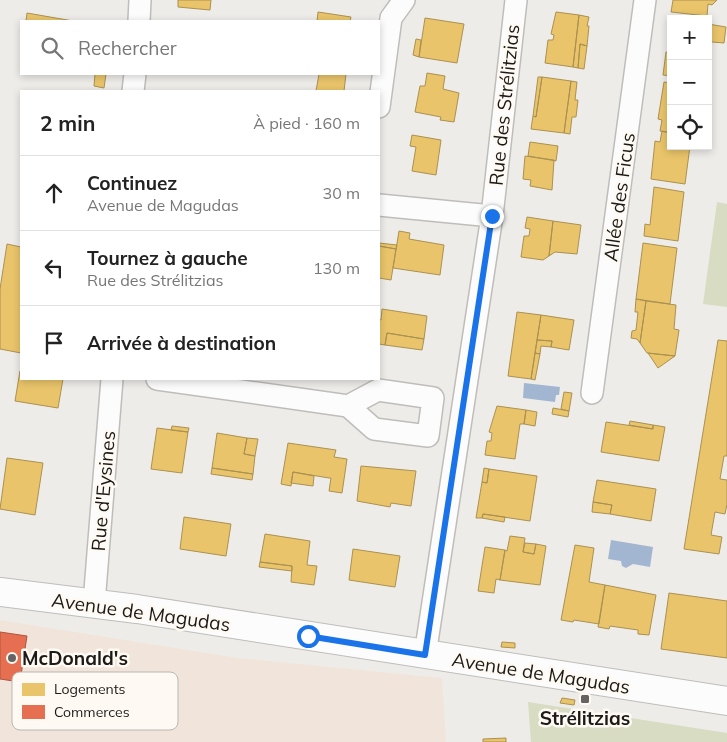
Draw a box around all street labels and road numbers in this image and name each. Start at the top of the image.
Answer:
street label: Rue des Strélitzias [484,23,524,187]
street label: Allée des Ficus [598,131,640,263]
street label: Rue d'Eysines [86,430,120,552]
street label: Avenue de Magudas [50,588,232,636]
street label: Avenue de Magudas [450,647,632,699]

